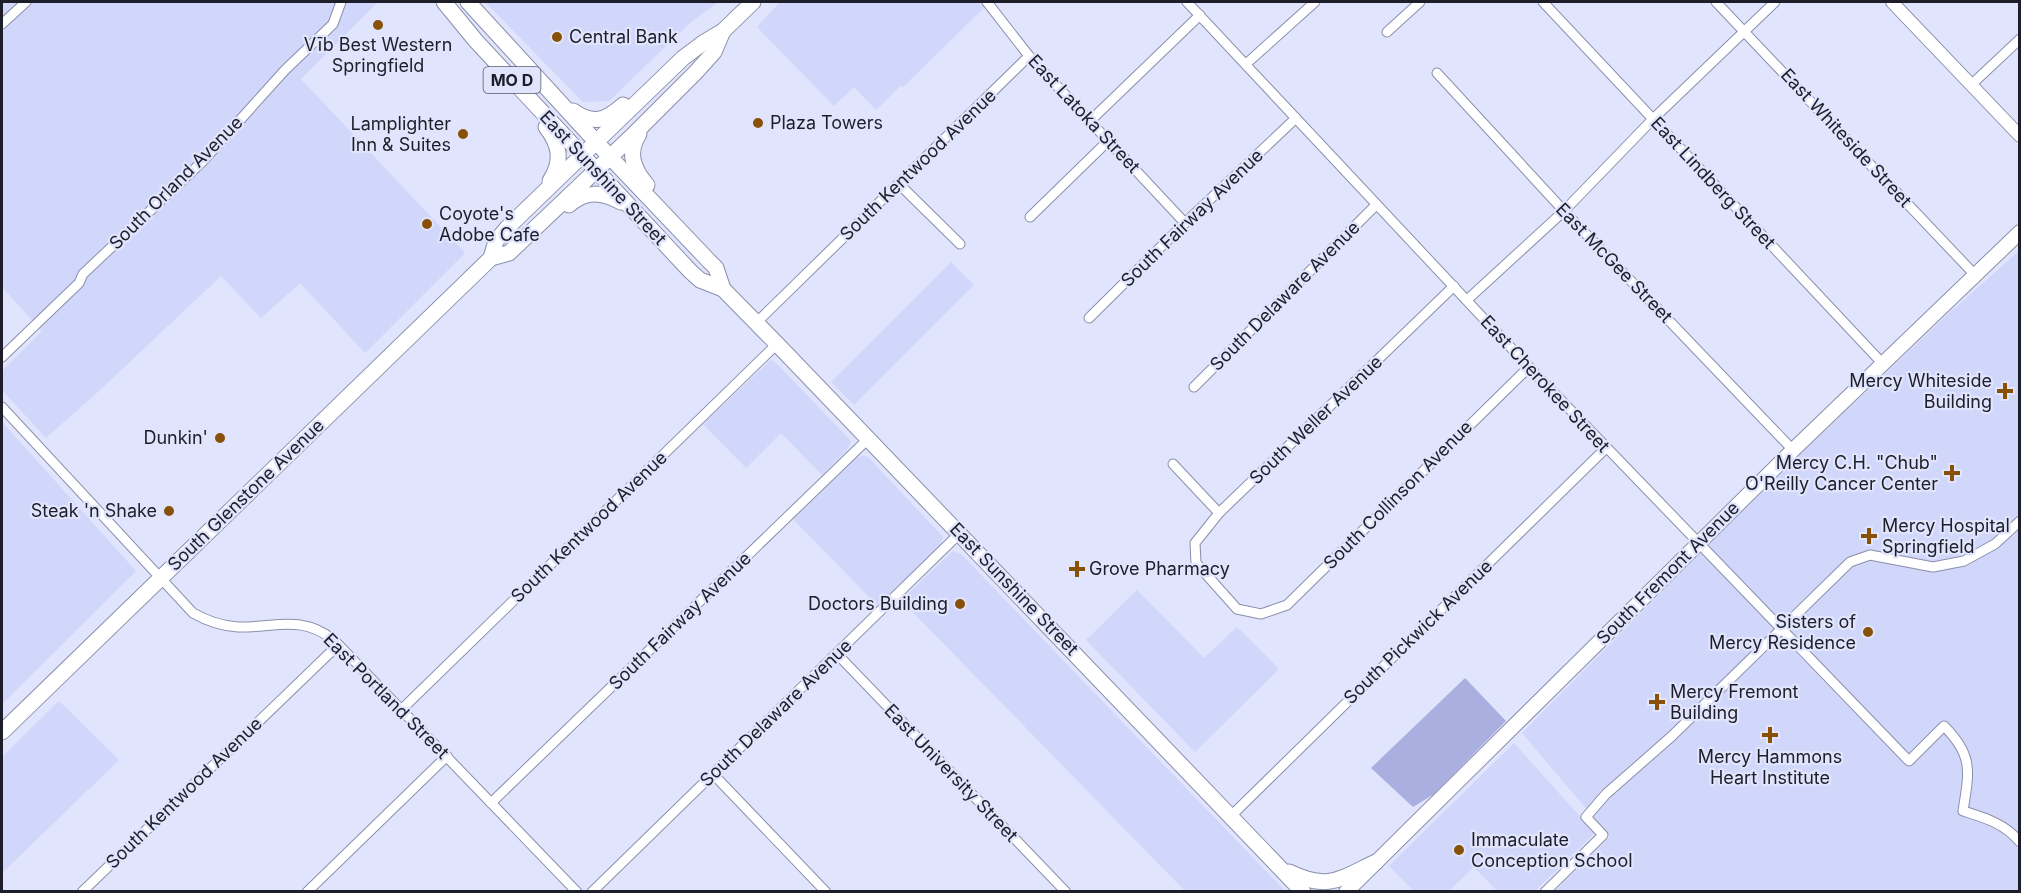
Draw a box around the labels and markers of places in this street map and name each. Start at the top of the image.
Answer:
marker: Vīb Best Western Springfield [371,18,385,32]
place label: Central Bank [569,26,678,47]
marker: Central Bank [550,30,564,44]
place label: Vīb Best Western Springfield [304,34,452,76]
place label: Plaza Towers [770,112,883,133]
place label: Lamplighter Inn & Suites [351,113,451,155]
marker: Plaza Towers [751,116,765,130]
marker: Lamplighter Inn & Suites [456,127,470,141]
place label: Coyote's Adobe Cafe [439,203,540,245]
marker: Coyote's Adobe Cafe [420,217,434,231]
place label: Mercy Whiteside Building [1849,370,1992,412]
marker: Mercy Whiteside Building [1996,382,2014,400]
place label: Dunkin' [143,427,208,448]
marker: Dunkin' [213,431,227,445]
place label: Mercy C.H. "Chub" O'Reilly Cancer Center [1745,452,1938,494]
marker: Mercy C.H. "Chub" O'Reilly Cancer Center [1943,464,1961,482]
place label: Steak 'n Shake [31,500,157,521]
marker: Steak 'n Shake [162,504,176,518]
place label: Mercy Hospital Springfield [1882,515,2010,557]
marker: Mercy Hospital Springfield [1860,527,1878,545]
place label: Grove Pharmacy [1089,558,1230,579]
marker: Grove Pharmacy [1070,562,1084,576]
place label: Doctors Building [808,593,948,614]
marker: Doctors Building [953,597,967,611]
place label: Sisters of Mercy Residence [1709,611,1856,653]
marker: Sisters of Mercy Residence [1861,625,1875,639]
place label: Mercy Fremont Building [1670,681,1799,723]
marker: Mercy Fremont Building [1648,693,1666,711]
marker: Mercy Hammons Heart Institute [1761,726,1779,744]
place label: Mercy Hammons Heart Institute [1698,746,1842,788]
place label: Immaculate Conception School [1471,829,1633,871]
marker: Immaculate Conception School [1452,843,1466,857]

